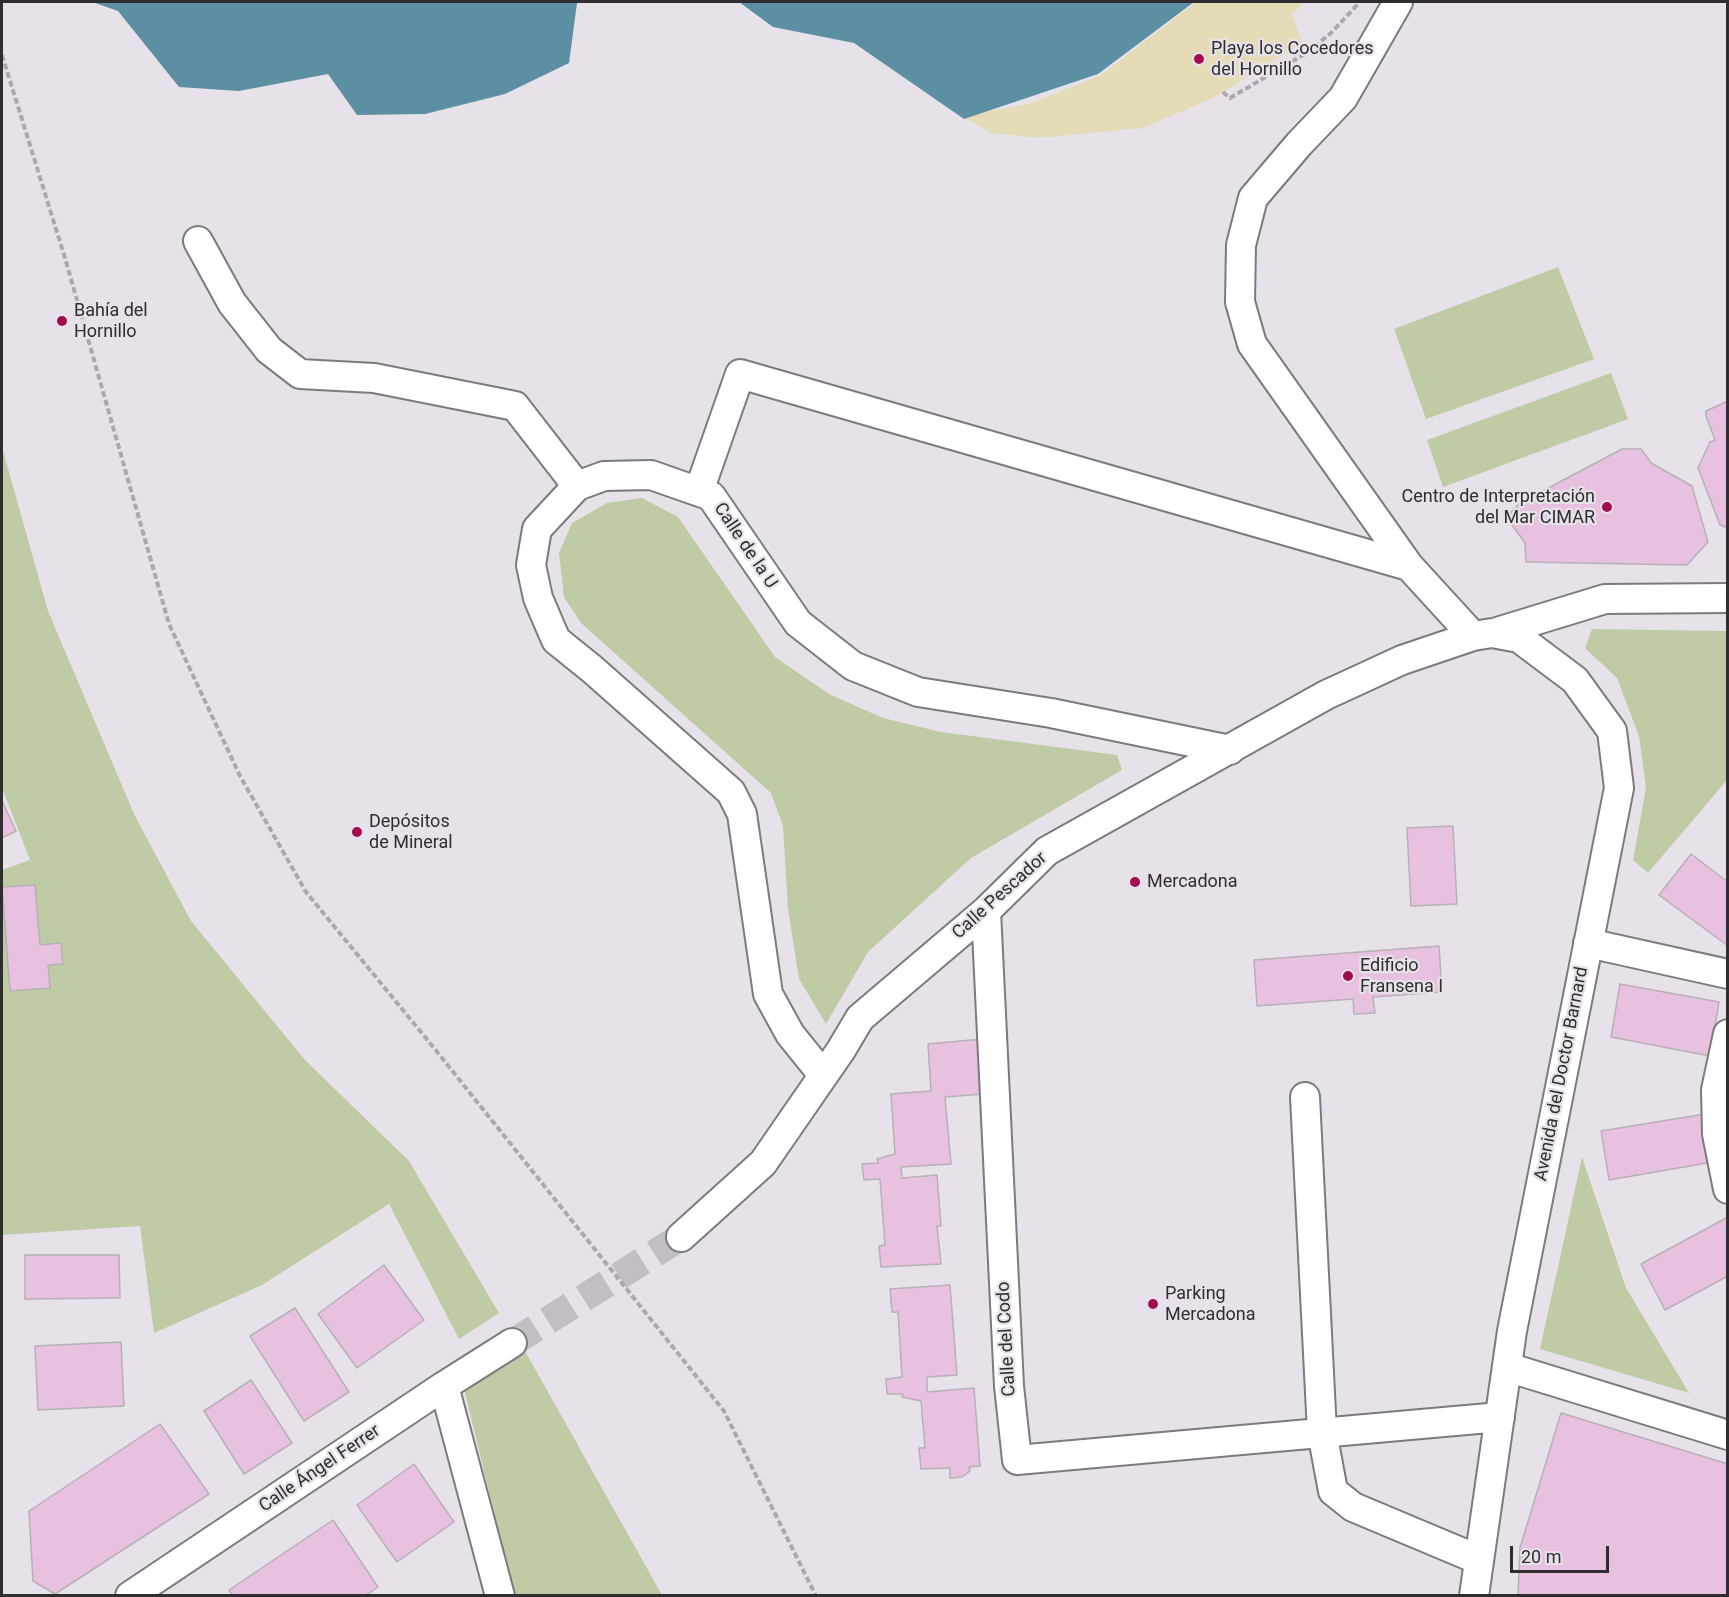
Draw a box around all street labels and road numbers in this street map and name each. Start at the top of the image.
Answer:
street label: Calle de la U [708,499,782,593]
street label: Calle Pescador [948,848,1052,944]
street label: Avenida del Doctor Barnard [1531,965,1593,1183]
street label: Calle del Codo [993,1281,1021,1397]
street label: Calle Ángel Ferrer [255,1421,385,1517]

